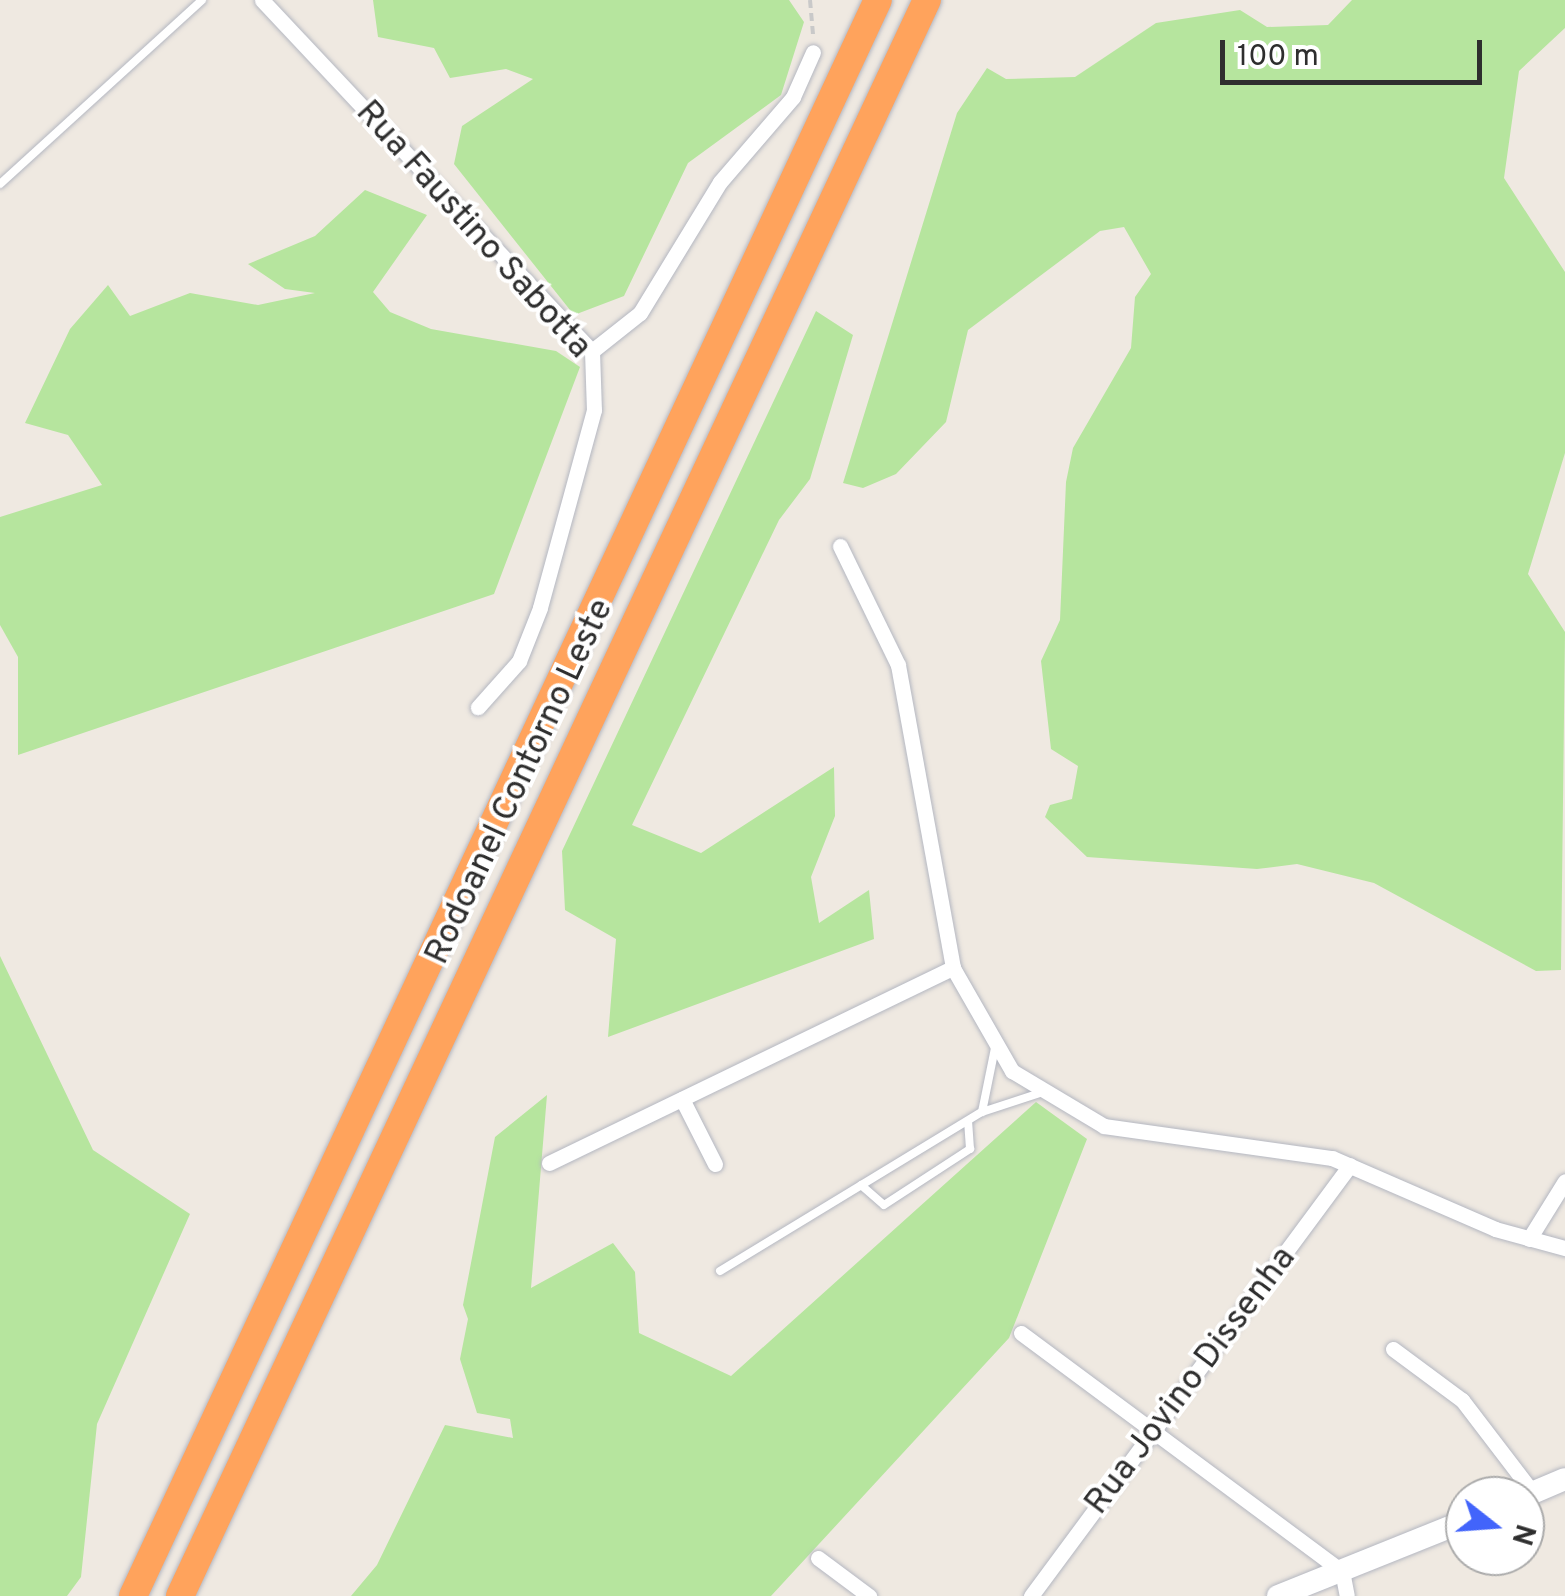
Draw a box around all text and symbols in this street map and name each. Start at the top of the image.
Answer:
scale bar [1225,20,1488,82]
text: 100 m [1237,39,1319,76]
street label: Rua Faustino Sabotta [346,92,600,368]
street label: Rodoanel Contorno Leste [417,593,623,971]
street label: Rua Jovino Dissenha [1076,1239,1306,1523]
north arrow [1445,1476,1545,1576]
text: N [1502,1519,1542,1549]

